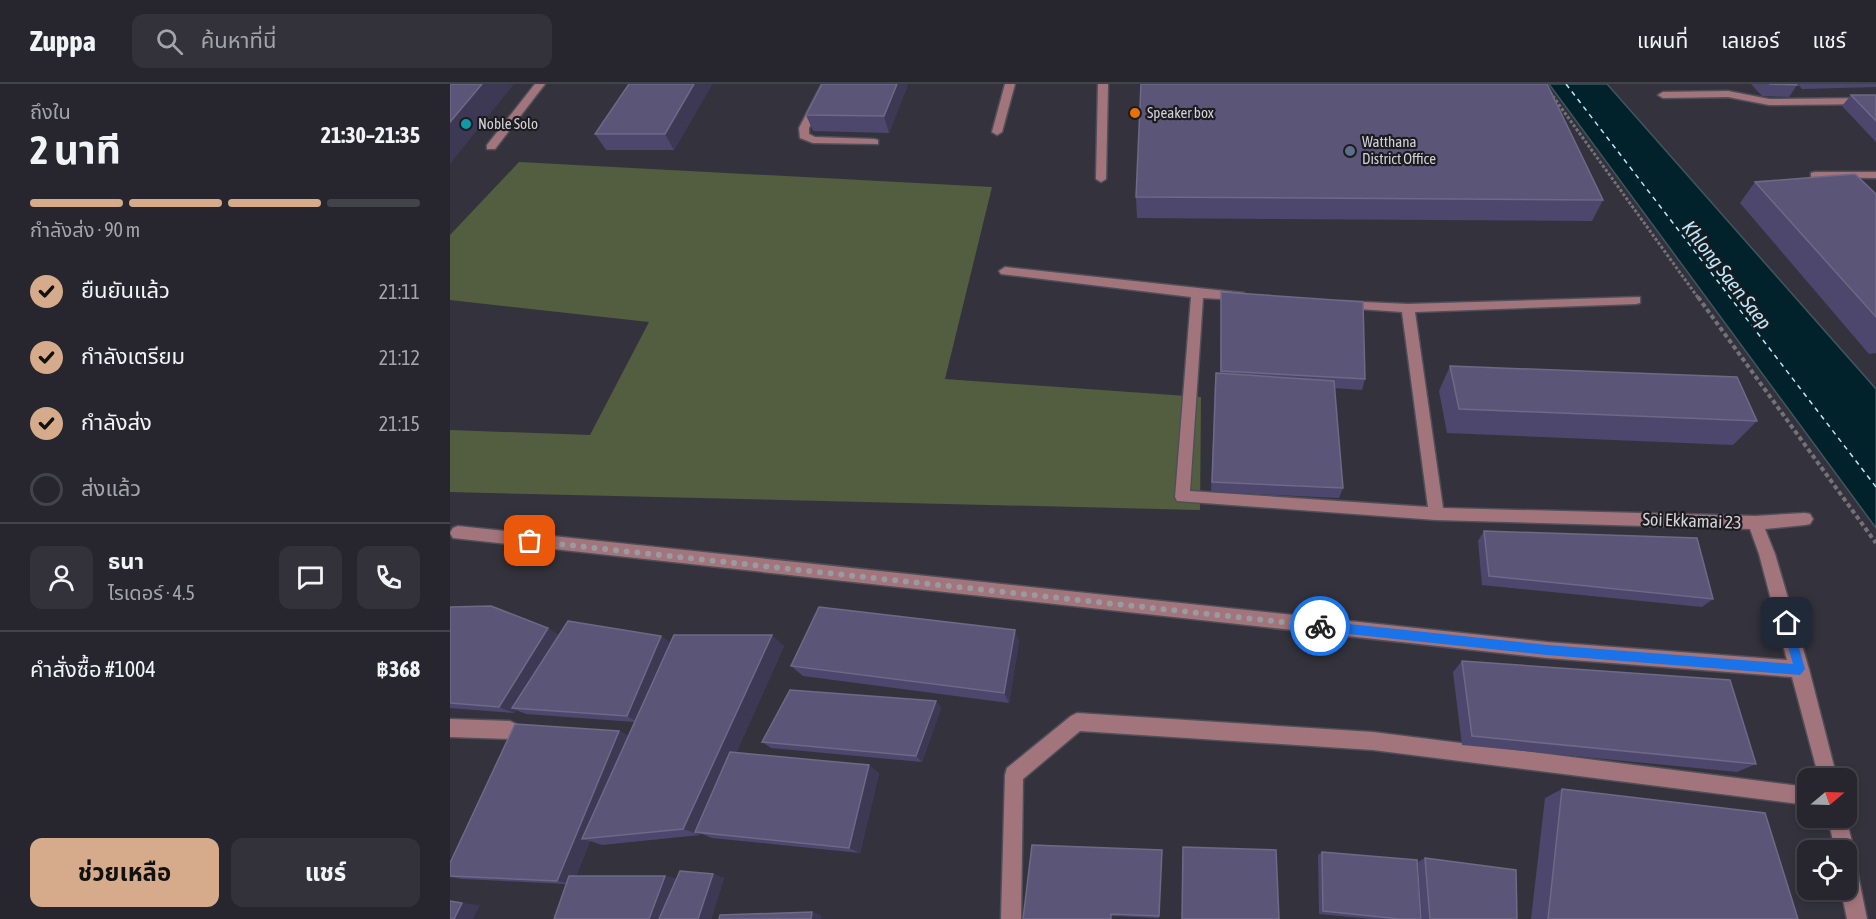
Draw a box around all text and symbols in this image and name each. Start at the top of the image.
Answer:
search box [132,14,552,68]
text: Zuppa [30,25,96,57]
icon: search [153,25,186,58]
text: ค้นหาที่นี่ [201,27,276,53]
text: แผนที่ [1637,28,1688,52]
text: เลเยอร์ [1721,28,1780,52]
text: แชร์ [1813,28,1846,52]
text: ถึงใน [30,100,71,123]
place label: Speaker box [1147,104,1214,121]
marker: Speaker box [1128,106,1142,120]
place label: Noble Solo [478,115,538,132]
marker: Noble Solo [459,117,473,131]
text: 21:30–21:35 [321,122,420,148]
text: 2 นาที [30,128,121,172]
place label: Watthana District Office [1362,133,1436,167]
marker: Watthana District Office [1343,144,1357,158]
water label: Khlong Saen Saep [1678,216,1777,333]
text: กำลังส่ง · 90 m [30,218,140,241]
icon: check [30,275,63,308]
text: ยืนยันแล้ว [81,277,170,303]
text: 21:11 [379,280,420,303]
icon: check [30,341,63,374]
text: กำลังเตรียม [81,343,185,369]
text: 21:12 [379,346,420,369]
icon: check [30,407,63,440]
text: กำลังส่ง [81,409,152,435]
text: 21:15 [379,412,420,435]
text: ส่งแล้ว [81,475,141,501]
street label: Soi Ekkamai 23 [1642,508,1742,533]
pin [504,515,555,566]
icon: bag [513,524,546,557]
button: person [30,546,93,609]
button: chat [279,546,342,609]
button: phone [357,546,420,609]
text: ธนา [108,548,144,574]
text: ไรเดอร์ · 4.5 [108,581,195,604]
courier [1290,596,1350,656]
pin [1761,597,1812,648]
icon: home [1770,606,1803,639]
icon: bike [1304,610,1337,643]
text: คำสั่งซื้อ #1004 [30,656,156,682]
text: ฿368 [376,656,420,682]
north arrow [1797,768,1857,828]
map controls [1797,768,1857,900]
button: ช่วยเหลือ [30,838,219,907]
button: แชร์ [231,838,420,907]
button: locate [1797,840,1857,900]

